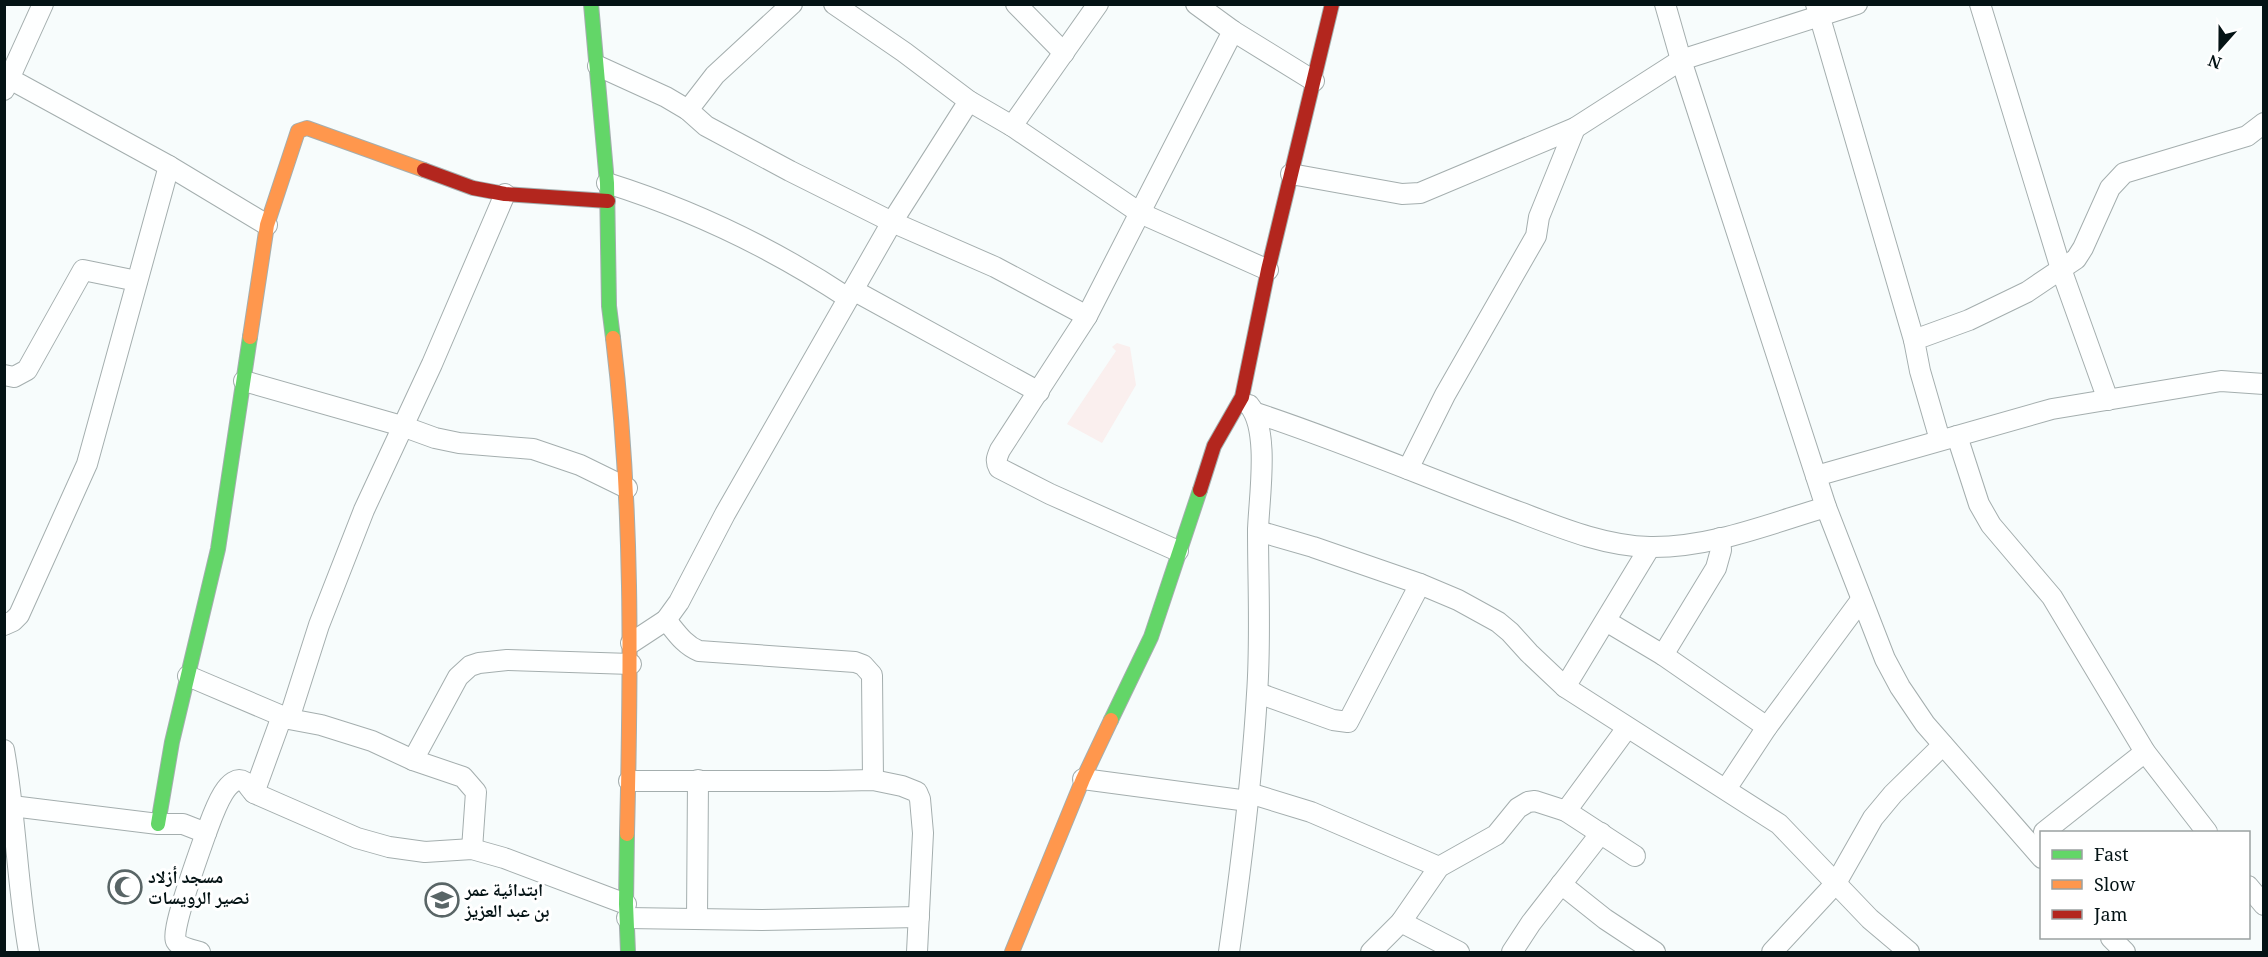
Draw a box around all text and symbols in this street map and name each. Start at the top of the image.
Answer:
north arrow [2190,18,2250,78]
text: N [2204,45,2226,75]
legend [2040,831,2250,939]
text: Fast [2094,842,2129,872]
place label: مسجد أزلاد نصير الرويسات [148,864,249,915]
mosque icon: مسجد أزلاد نصير الرويسات [107,869,143,905]
text: Slow [2094,872,2136,902]
place label: ابتدائية عمر بن عبد العزيز [464,877,550,928]
school or university icon: ابتدائية عمر بن عبد العزيز [424,882,460,918]
text: Jam [2093,902,2128,932]

